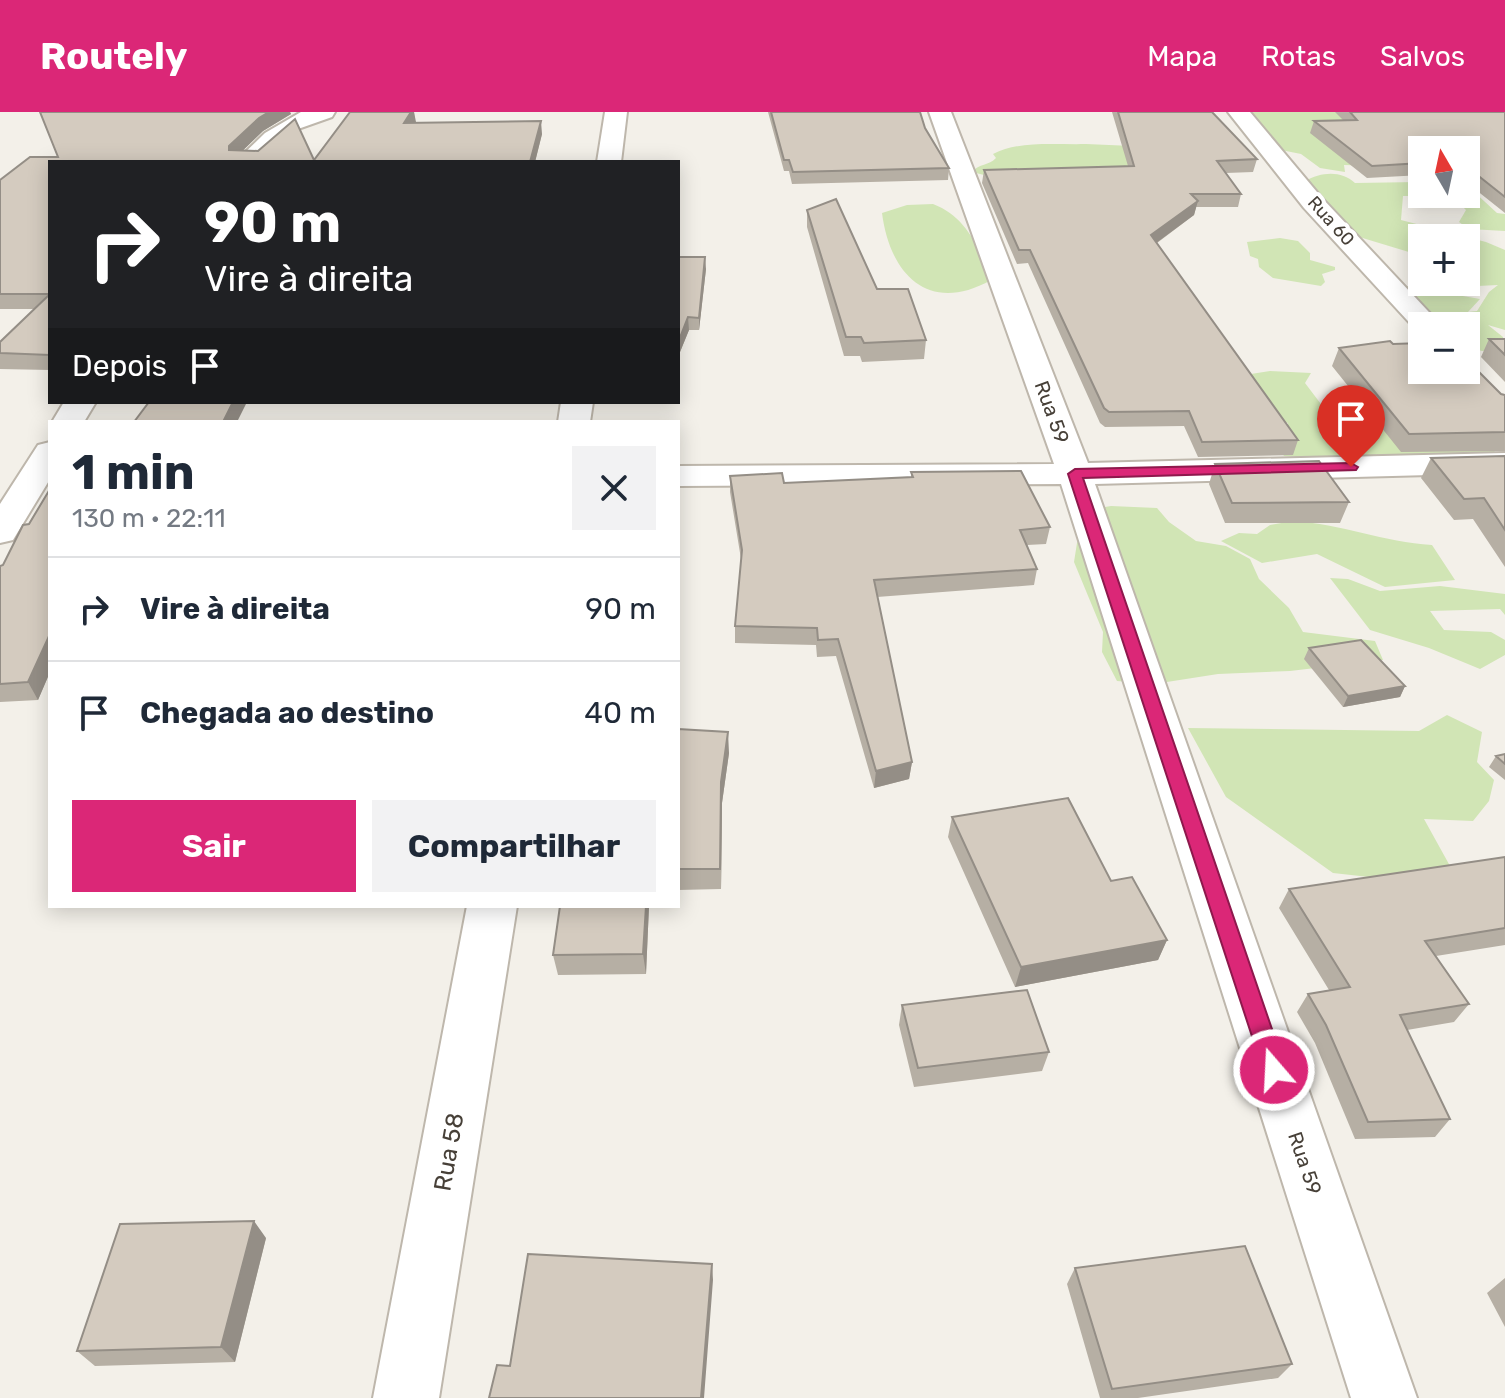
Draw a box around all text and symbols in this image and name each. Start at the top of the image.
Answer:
text: Routely [40,33,187,79]
text: Mapa [1147,40,1217,73]
text: Rotas [1261,40,1336,73]
text: Salvos [1380,40,1465,73]
north arrow [1408,136,1480,208]
map controls [1408,136,1480,384]
text: 90 m [204,190,341,256]
icon: right [72,192,176,296]
street label: Rua 60 [1303,192,1359,250]
button: + [1408,224,1480,296]
text: Vire à direita [204,257,413,300]
button: − [1408,312,1480,384]
icon: arrive [183,344,227,388]
text: Depois [72,348,167,384]
street label: Rua 59 [1030,377,1074,447]
pin [1317,385,1385,467]
icon: arrive [1329,397,1373,441]
text: 1 min [72,444,195,501]
button: close [572,446,656,530]
text: 130 m · 22:11 [72,503,226,534]
icon: right [72,587,116,631]
text: Vire à direita [140,591,330,627]
text: 90 m [585,591,656,627]
icon: arrive [72,691,116,735]
text: Chegada ao destino [140,695,434,731]
text: 40 m [584,695,656,731]
button: Sair [72,800,356,892]
button: Compartilhar [372,800,656,892]
position arrow [1232,1028,1316,1112]
street label: Rua 58 [428,1111,470,1193]
street label: Rua 59 [1283,1128,1327,1198]

